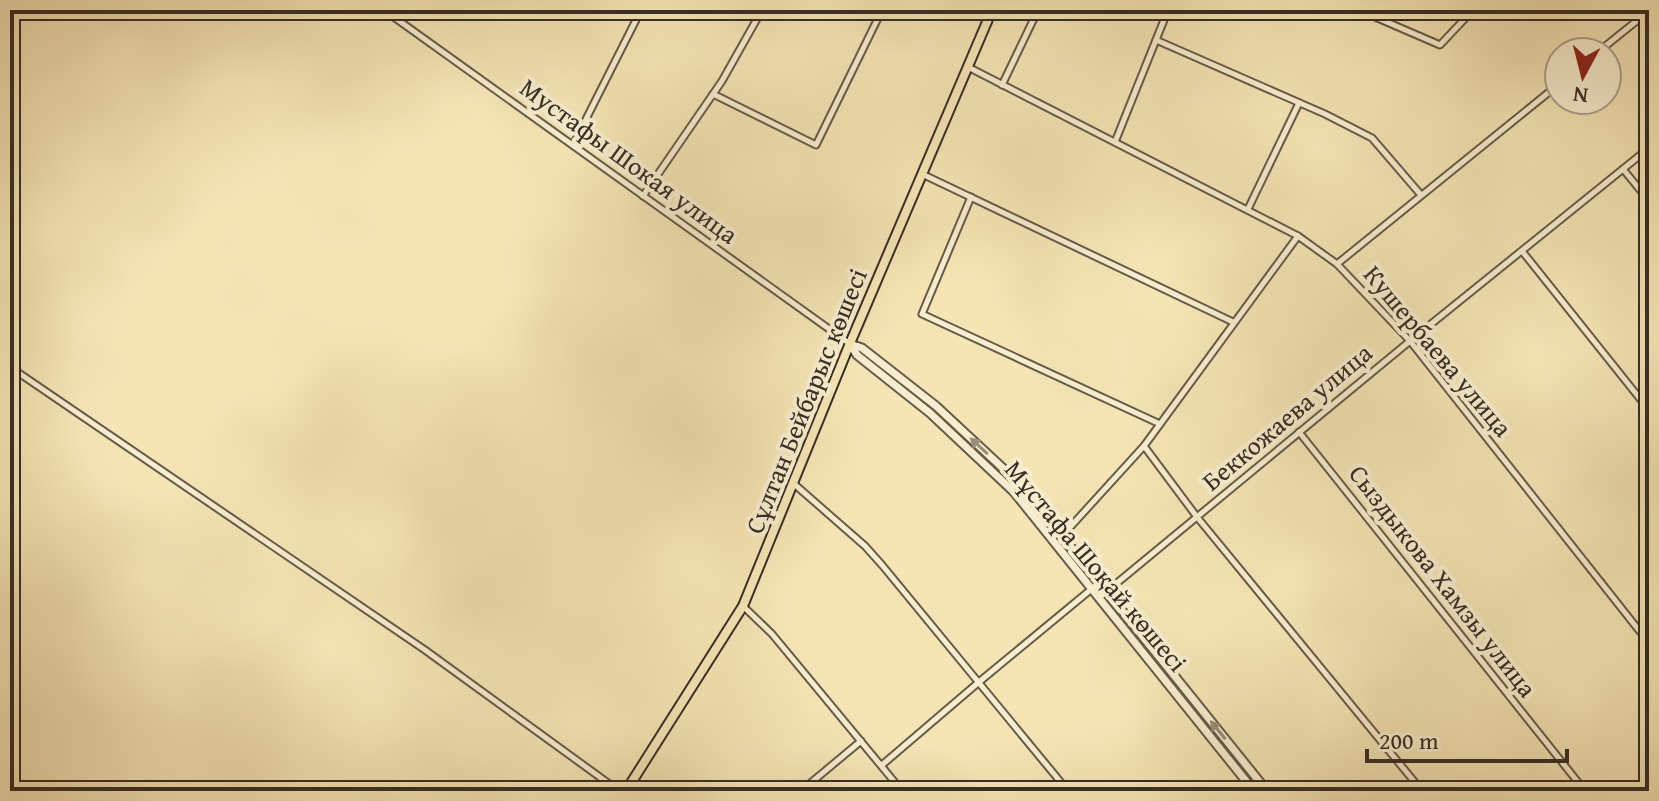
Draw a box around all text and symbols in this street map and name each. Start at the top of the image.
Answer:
north arrow [1543,36,1623,116]
street label: Мустафы Шокая улица [512,68,747,254]
text: N [1571,79,1590,113]
street label: Кушербаева улица [1355,256,1522,446]
street label: Сұлтан Бейбарыс көшесі [734,262,877,539]
street label: Беккожаева улица [1193,333,1381,500]
one-way arrow [970,437,989,455]
street label: Мұстафа Шоқай көшесі [996,451,1197,680]
street label: Сыздыкова Хамзы улица [1340,456,1547,706]
scale bar [1367,713,1567,763]
one-way arrow [1210,720,1227,740]
text: 200 m [1379,723,1439,758]

